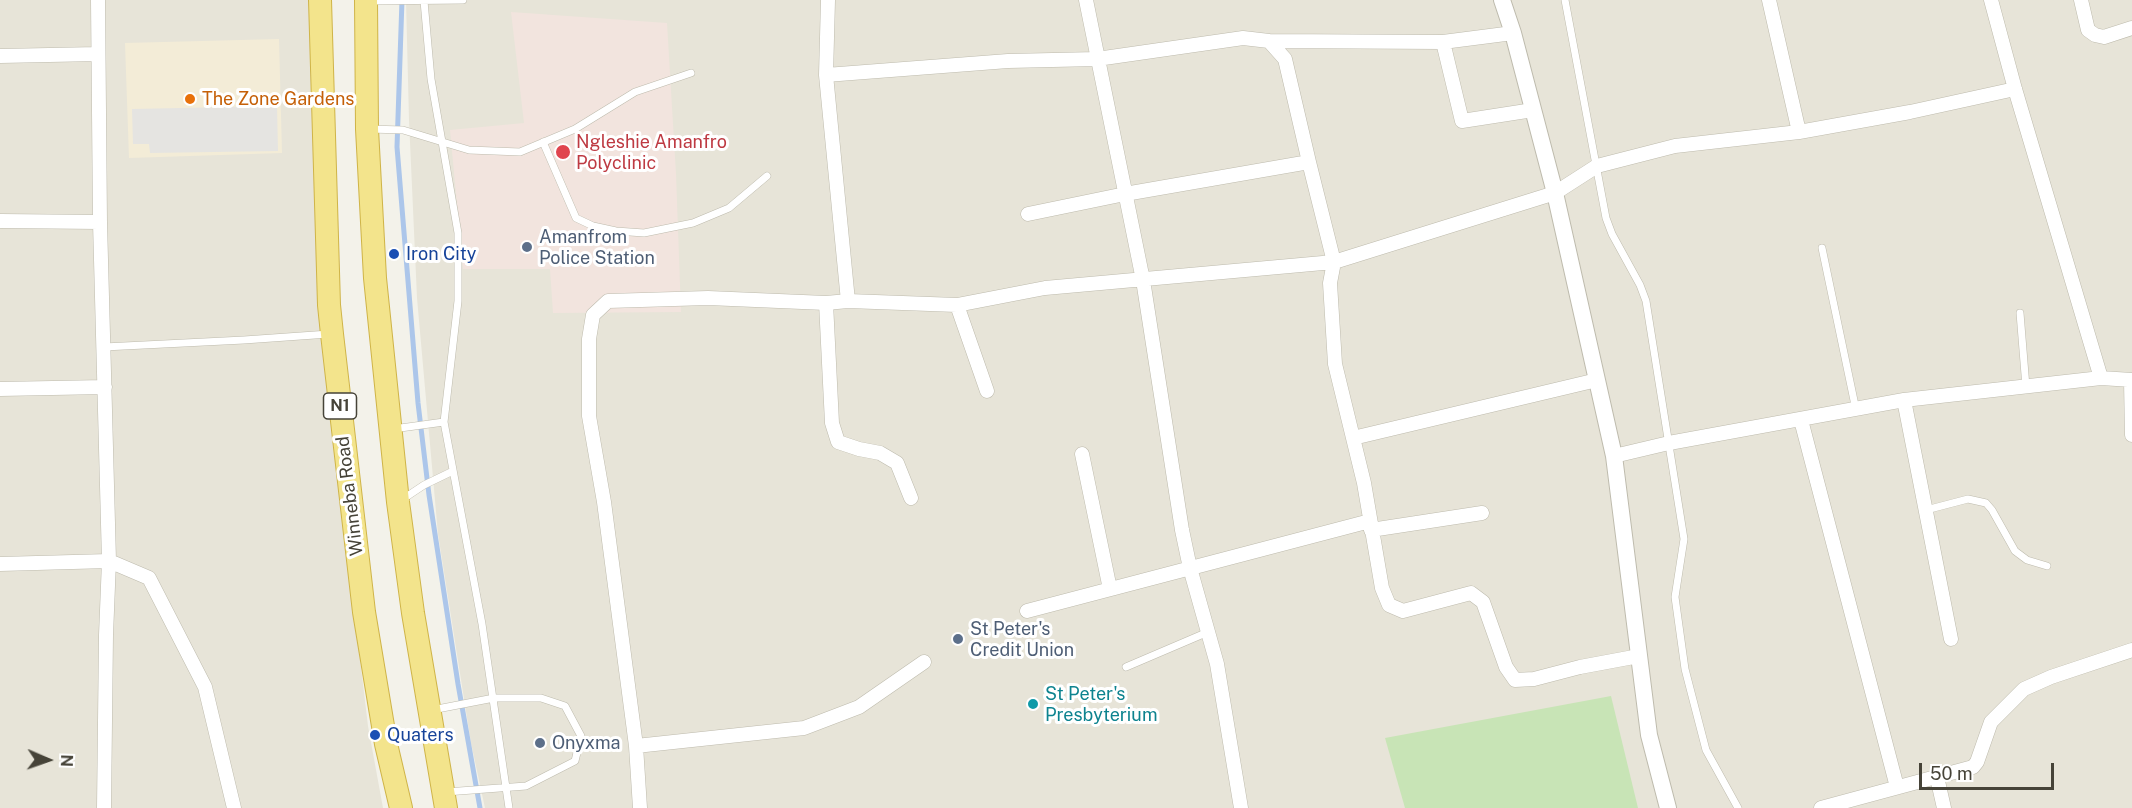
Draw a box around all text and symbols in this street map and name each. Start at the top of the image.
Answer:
place label: The Zone Gardens [202,88,354,110]
marker: The Zone Gardens [183,92,197,106]
place label: Ngleshie Amanfro Polyclinic [576,131,727,174]
marker: Ngleshie Amanfro Polyclinic [554,143,572,161]
place label: Amanfrom Police Station [539,226,655,268]
marker: Amanfrom Police Station [520,240,534,254]
place label: Iron City [406,243,476,265]
marker: Iron City [387,247,401,261]
road number: N1 [324,393,356,419]
street label: Winneba Road [332,435,368,557]
place label: St Peter's Credit Union [970,618,1074,660]
marker: St Peter's Credit Union [951,632,965,646]
place label: St Peter's Presbyterium [1045,683,1157,726]
marker: St Peter's Presbyterium [1026,697,1040,711]
place label: Quaters [387,724,454,746]
marker: Quaters [368,728,382,742]
north arrow [18,730,78,790]
place label: Onyxma [552,732,620,754]
marker: Onyxma [533,736,547,750]
scale bar [1922,751,2057,789]
text: N [57,754,76,767]
text: 50 m [1930,763,1973,784]

